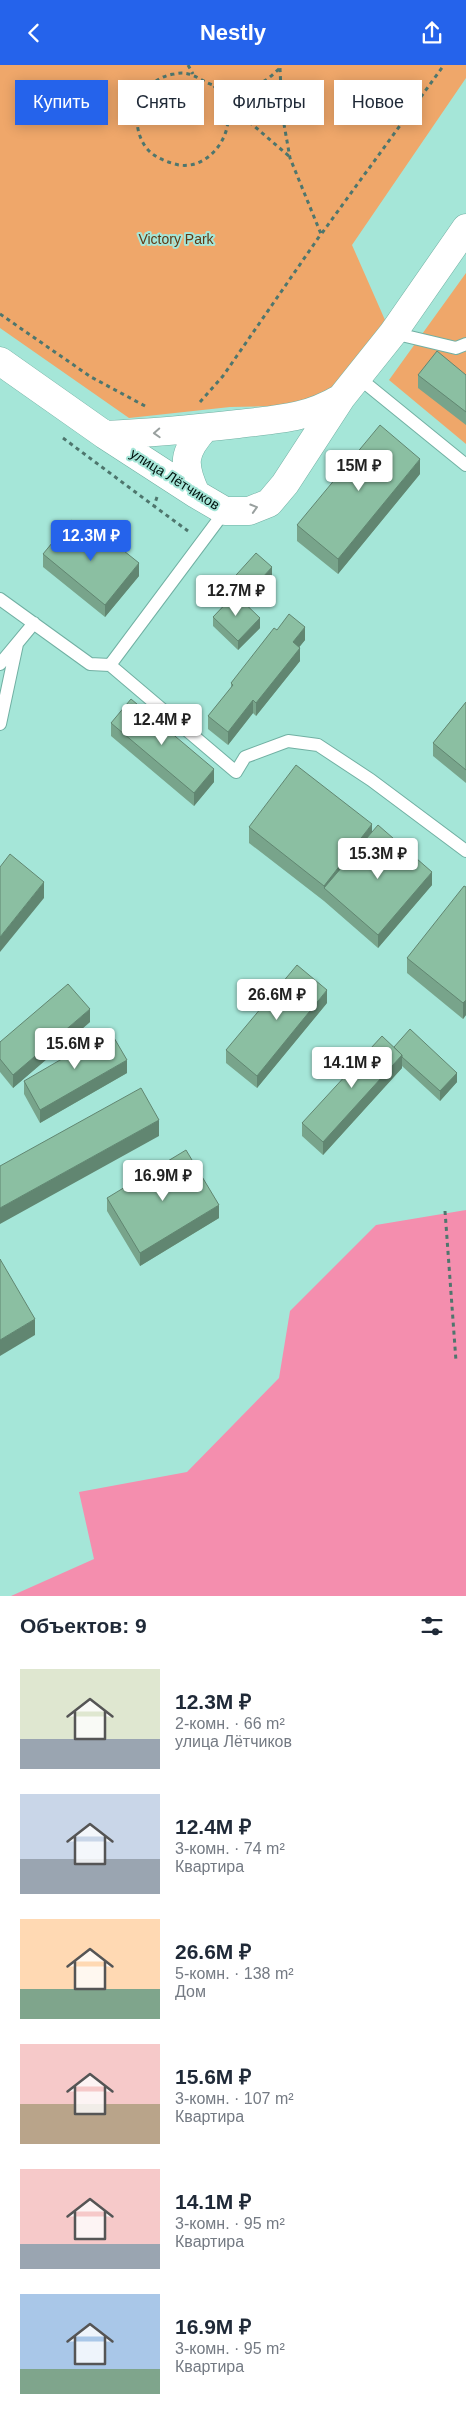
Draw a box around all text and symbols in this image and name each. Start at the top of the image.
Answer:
icon: back [20,19,48,47]
icon: share [418,19,446,47]
text: Nestly [200,20,266,45]
chip: Купить [15,80,108,125]
chip: Снять [118,80,204,125]
chip: Фильтры [214,80,324,125]
chip: Новое [334,80,422,125]
park label: Victory Park [138,231,215,247]
one-way arrow [153,427,161,438]
street label: улица Лётчиков [127,445,223,513]
pin: 15M ₽ [324,449,394,492]
text: 15M ₽ [337,457,381,474]
one-way arrow [249,504,258,514]
pin: 12.3M ₽ [45,519,137,562]
text: 12.3M ₽ [62,527,120,544]
pin: 12.7M ₽ [190,575,282,617]
text: 12.7M ₽ [207,582,265,599]
pin: 12.4M ₽ [116,703,208,746]
text: 12.4M ₽ [133,711,191,728]
pin: 15.3M ₽ [332,837,424,880]
text: 15.3M ₽ [349,845,407,862]
pin: 26.6M ₽ [231,979,323,1021]
text: 26.6M ₽ [248,986,306,1003]
pin: 15.6M ₽ [29,1027,121,1070]
text: 15.6M ₽ [46,1035,104,1052]
pin: 14.1M ₽ [306,1047,398,1089]
text: 14.1M ₽ [323,1054,381,1071]
pin: 16.9M ₽ [117,1159,209,1202]
text: 16.9M ₽ [134,1167,192,1184]
icon: filters [418,1612,446,1640]
text: Объектов: 9 [20,1614,147,1637]
icon: home [60,1689,120,1749]
text: 12.3M ₽ [175,1690,251,1713]
text: 2-комн. · 66 m² [175,1715,285,1732]
text: улица Лётчиков [175,1733,292,1750]
icon: home [60,1814,120,1874]
text: 12.4M ₽ [175,1815,251,1838]
text: 3-комн. · 74 m² [175,1840,285,1857]
text: Квартира [175,1858,244,1875]
icon: home [60,1939,120,1999]
text: 26.6M ₽ [175,1940,251,1963]
text: 5-комн. · 138 m² [175,1965,294,1982]
text: Дом [175,1983,206,2000]
icon: home [60,2064,120,2124]
text: 15.6M ₽ [175,2065,251,2088]
text: 3-комн. · 107 m² [175,2090,294,2107]
text: Квартира [175,2108,244,2125]
icon: home [60,2189,120,2249]
text: 14.1M ₽ [175,2190,251,2213]
text: 3-комн. · 95 m² [175,2215,285,2232]
text: Квартира [175,2233,244,2250]
icon: home [60,2314,120,2374]
text: 16.9M ₽ [175,2315,251,2338]
text: 3-комн. · 95 m² [175,2340,285,2357]
text: Квартира [175,2358,244,2375]

